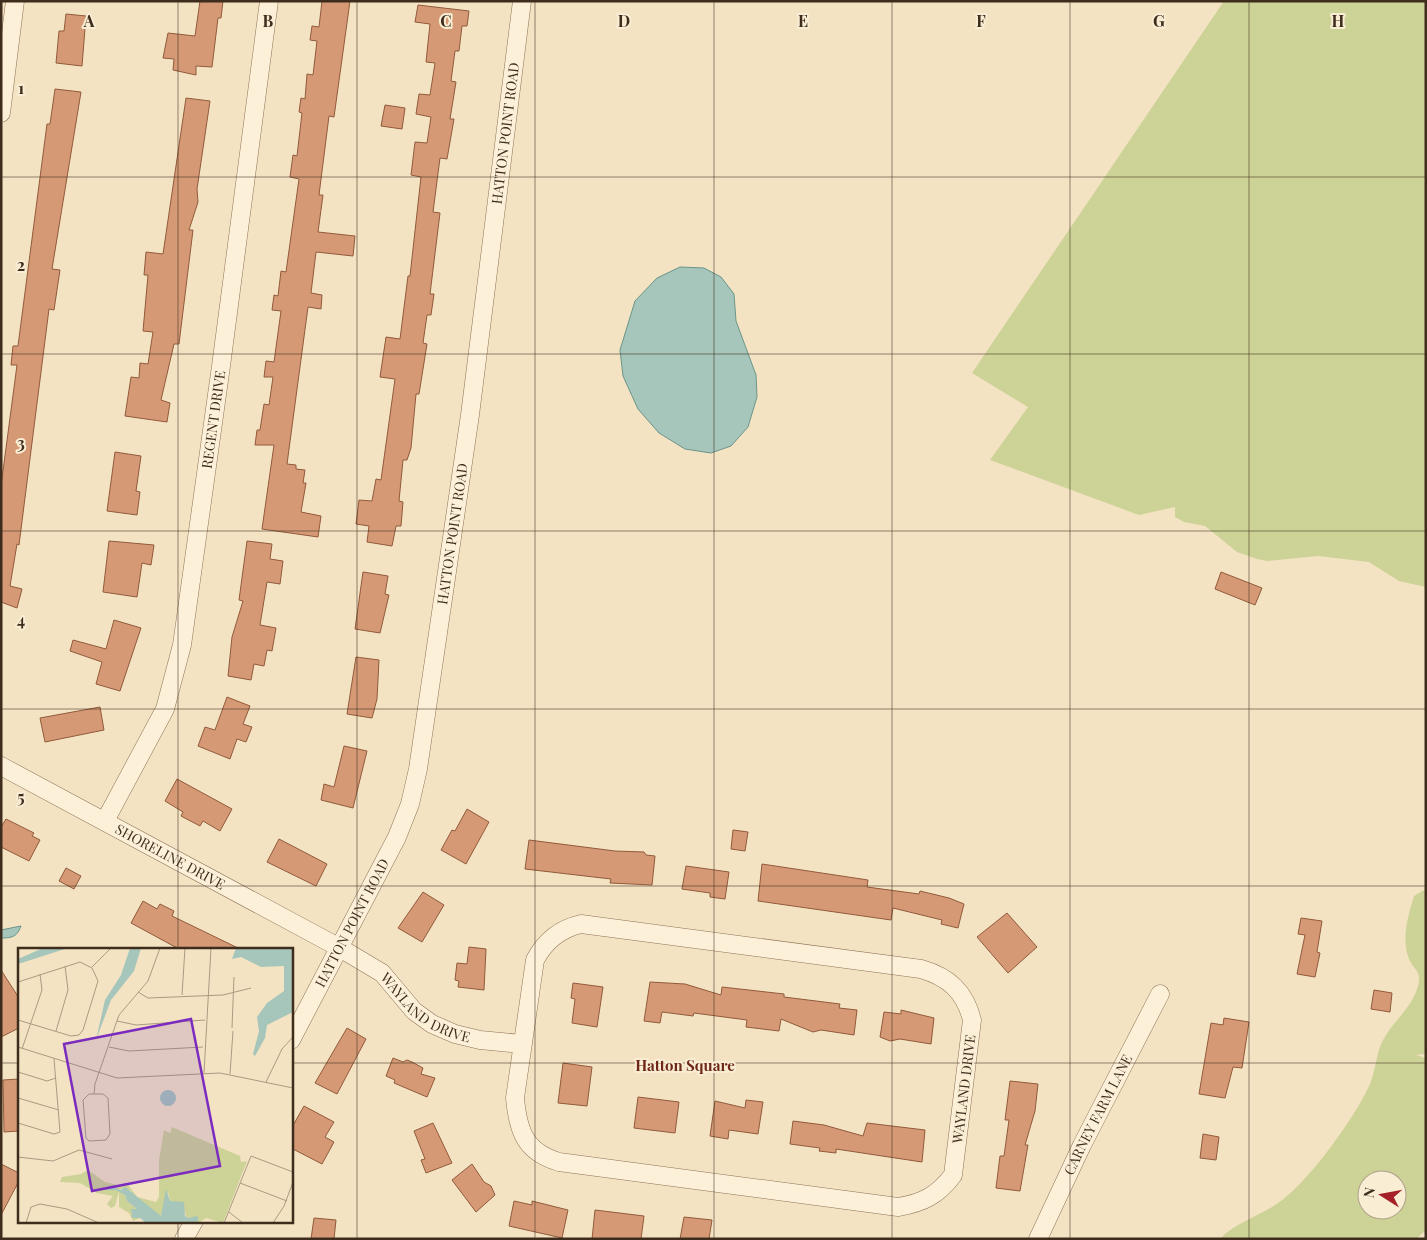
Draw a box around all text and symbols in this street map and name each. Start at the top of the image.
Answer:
text: A [83,10,95,31]
text: B [263,10,274,31]
text: C [440,10,452,31]
text: D [618,10,630,31]
text: E [798,10,808,31]
text: F [976,10,986,31]
text: G [1153,10,1165,31]
text: H [1332,10,1345,31]
street label: HATTON POINT ROAD [487,61,523,205]
text: 1 [18,77,24,98]
text: 2 [17,254,25,275]
street label: REGENT DRIVE [197,369,229,470]
text: 3 [17,432,25,453]
street label: HATTON POINT ROAD [432,462,472,606]
text: 4 [17,609,25,630]
text: 5 [17,786,25,807]
street label: SHORELINE DRIVE [112,819,229,894]
street label: HATTON POINT ROAD [310,855,393,990]
inset map [18,948,292,1222]
street label: WAYLAND DRIVE [376,968,472,1046]
street label: WAYLAND DRIVE [947,1033,980,1146]
street label: CARNEY FARM LANE [1059,1051,1136,1178]
district label: Hatton Square [635,1055,735,1075]
north arrow [1357,1170,1407,1220]
text: N [1358,1186,1379,1199]

